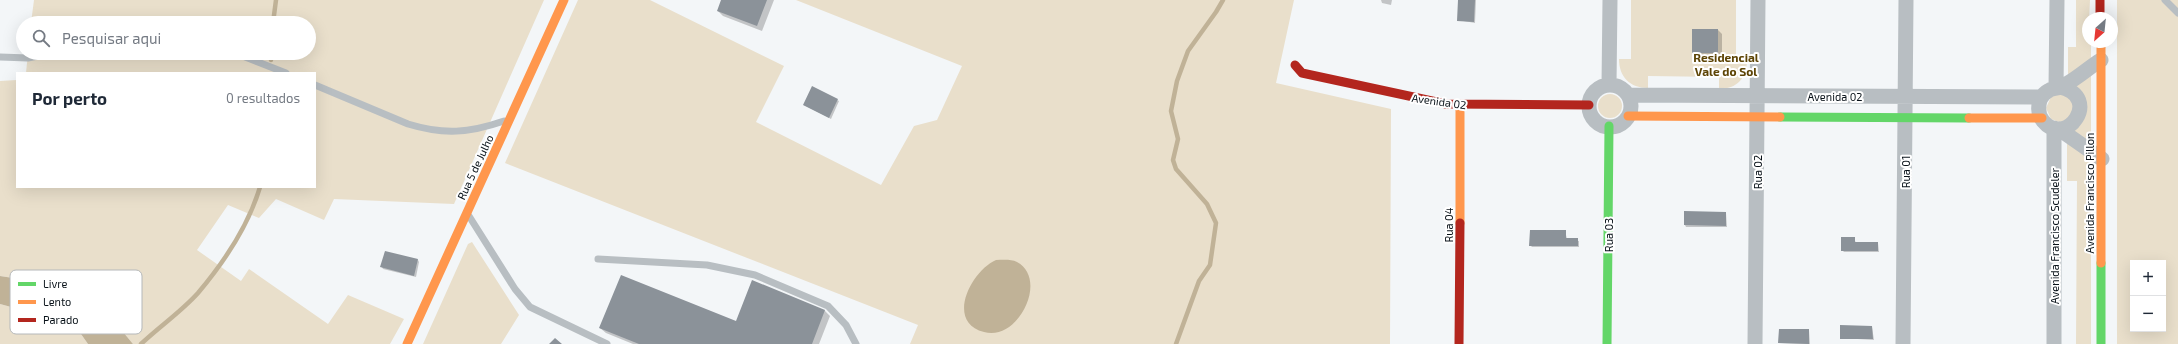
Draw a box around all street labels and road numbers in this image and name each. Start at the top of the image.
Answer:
street label: Avenida 02 [1807,90,1863,103]
street label: Avenida 02 [1411,91,1467,111]
street label: Rua 5 de Julho [454,132,496,202]
street label: Avenida Francisco Pillon [2083,133,2096,253]
street label: Rua 02 [1751,155,1764,189]
street label: Rua 01 [1899,156,1912,188]
street label: Avenida Francisco Scudeler [2048,167,2061,304]
street label: Rua 04 [1442,207,1455,242]
street label: Rua 03 [1602,218,1615,252]

